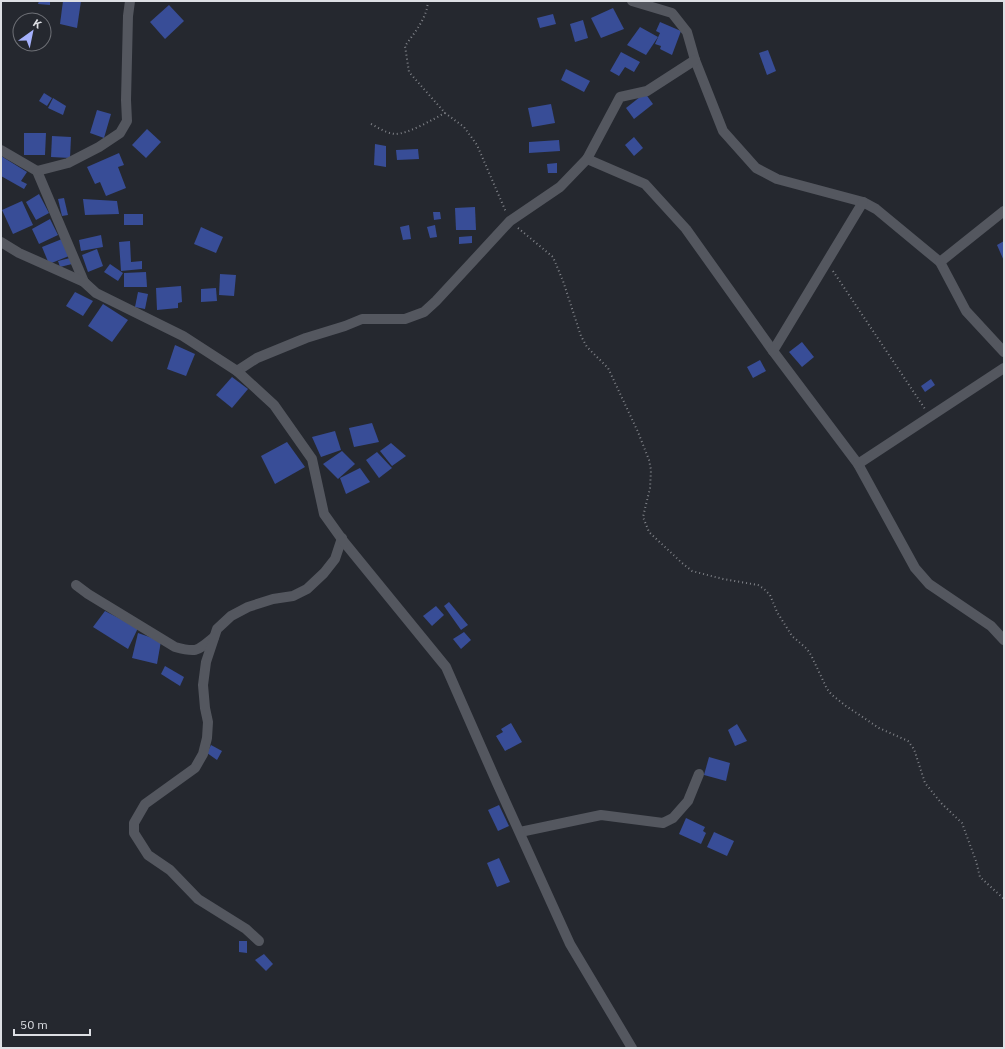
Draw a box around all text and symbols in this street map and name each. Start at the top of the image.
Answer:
north arrow [12,12,52,52]
text: K [30,16,45,32]
scale bar [14,1011,90,1037]
text: 50 m [20,1017,48,1032]

